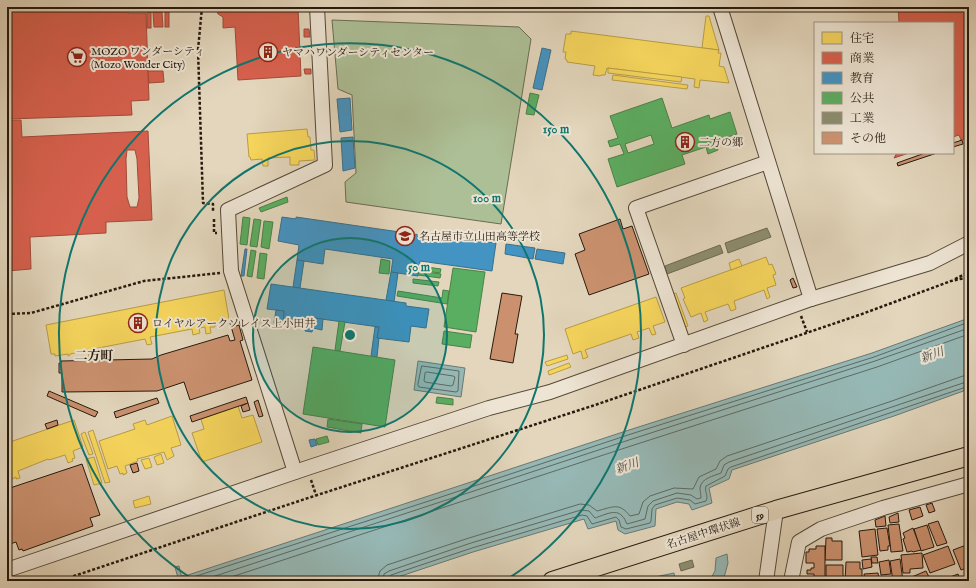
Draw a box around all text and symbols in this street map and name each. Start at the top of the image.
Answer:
legend [814,22,954,154]
text: 住宅 [850,31,874,46]
building icon: ヤマハワンダーシティセンター [257,41,279,63]
place label: MOZO ワンダーシティ (Mozo Wonder City) [91,45,205,72]
supermarket icon: MOZO ワンダーシティ (Mozo Wonder City) [66,46,88,68]
place label: ヤマハワンダーシティセンター [282,46,434,60]
text: 商業 [850,51,874,66]
text: 教育 [850,71,874,86]
text: 公共 [850,91,874,106]
text: 工業 [850,111,874,126]
text: 150 m [543,122,570,137]
building icon: 二方の郷 [674,131,696,153]
text: その他 [850,131,886,146]
place label: 二方の郷 [699,136,743,150]
text: 100 m [473,191,502,206]
school or university icon: 名古屋市立山田高等学校 [394,225,416,247]
place label: 名古屋市立山田高等学校 [419,230,540,244]
text: 50 m [408,260,431,275]
building icon: ロイヤルアークソレイス上小田井 [127,312,149,334]
place label: ロイヤルアークソレイス上小田井 [152,317,316,331]
centre of rings [343,328,357,342]
water label: 新川 [918,344,948,367]
district label: 二方町 [74,348,114,365]
water label: 新川 [613,455,643,478]
road number: 59 [752,507,768,523]
street label: 名古屋中環状線 [665,515,742,553]

